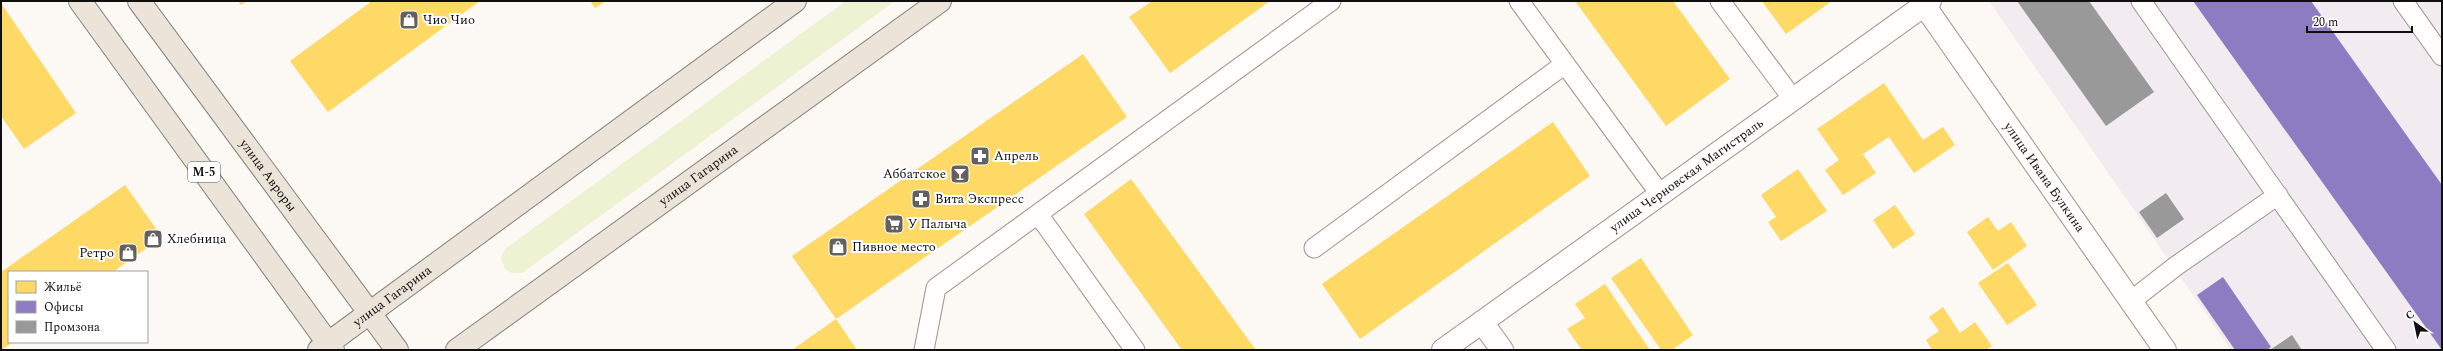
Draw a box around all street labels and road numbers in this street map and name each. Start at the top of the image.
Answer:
street label: улица Черновская Магистраль [1605,113,1768,238]
street label: улица Ивана Булкина [1998,117,2090,237]
street label: улица Авроры [234,134,302,216]
street label: улица Гагарина [654,140,743,211]
road number: М-5 [188,162,220,182]
street label: улица Гагарина [348,260,436,332]

